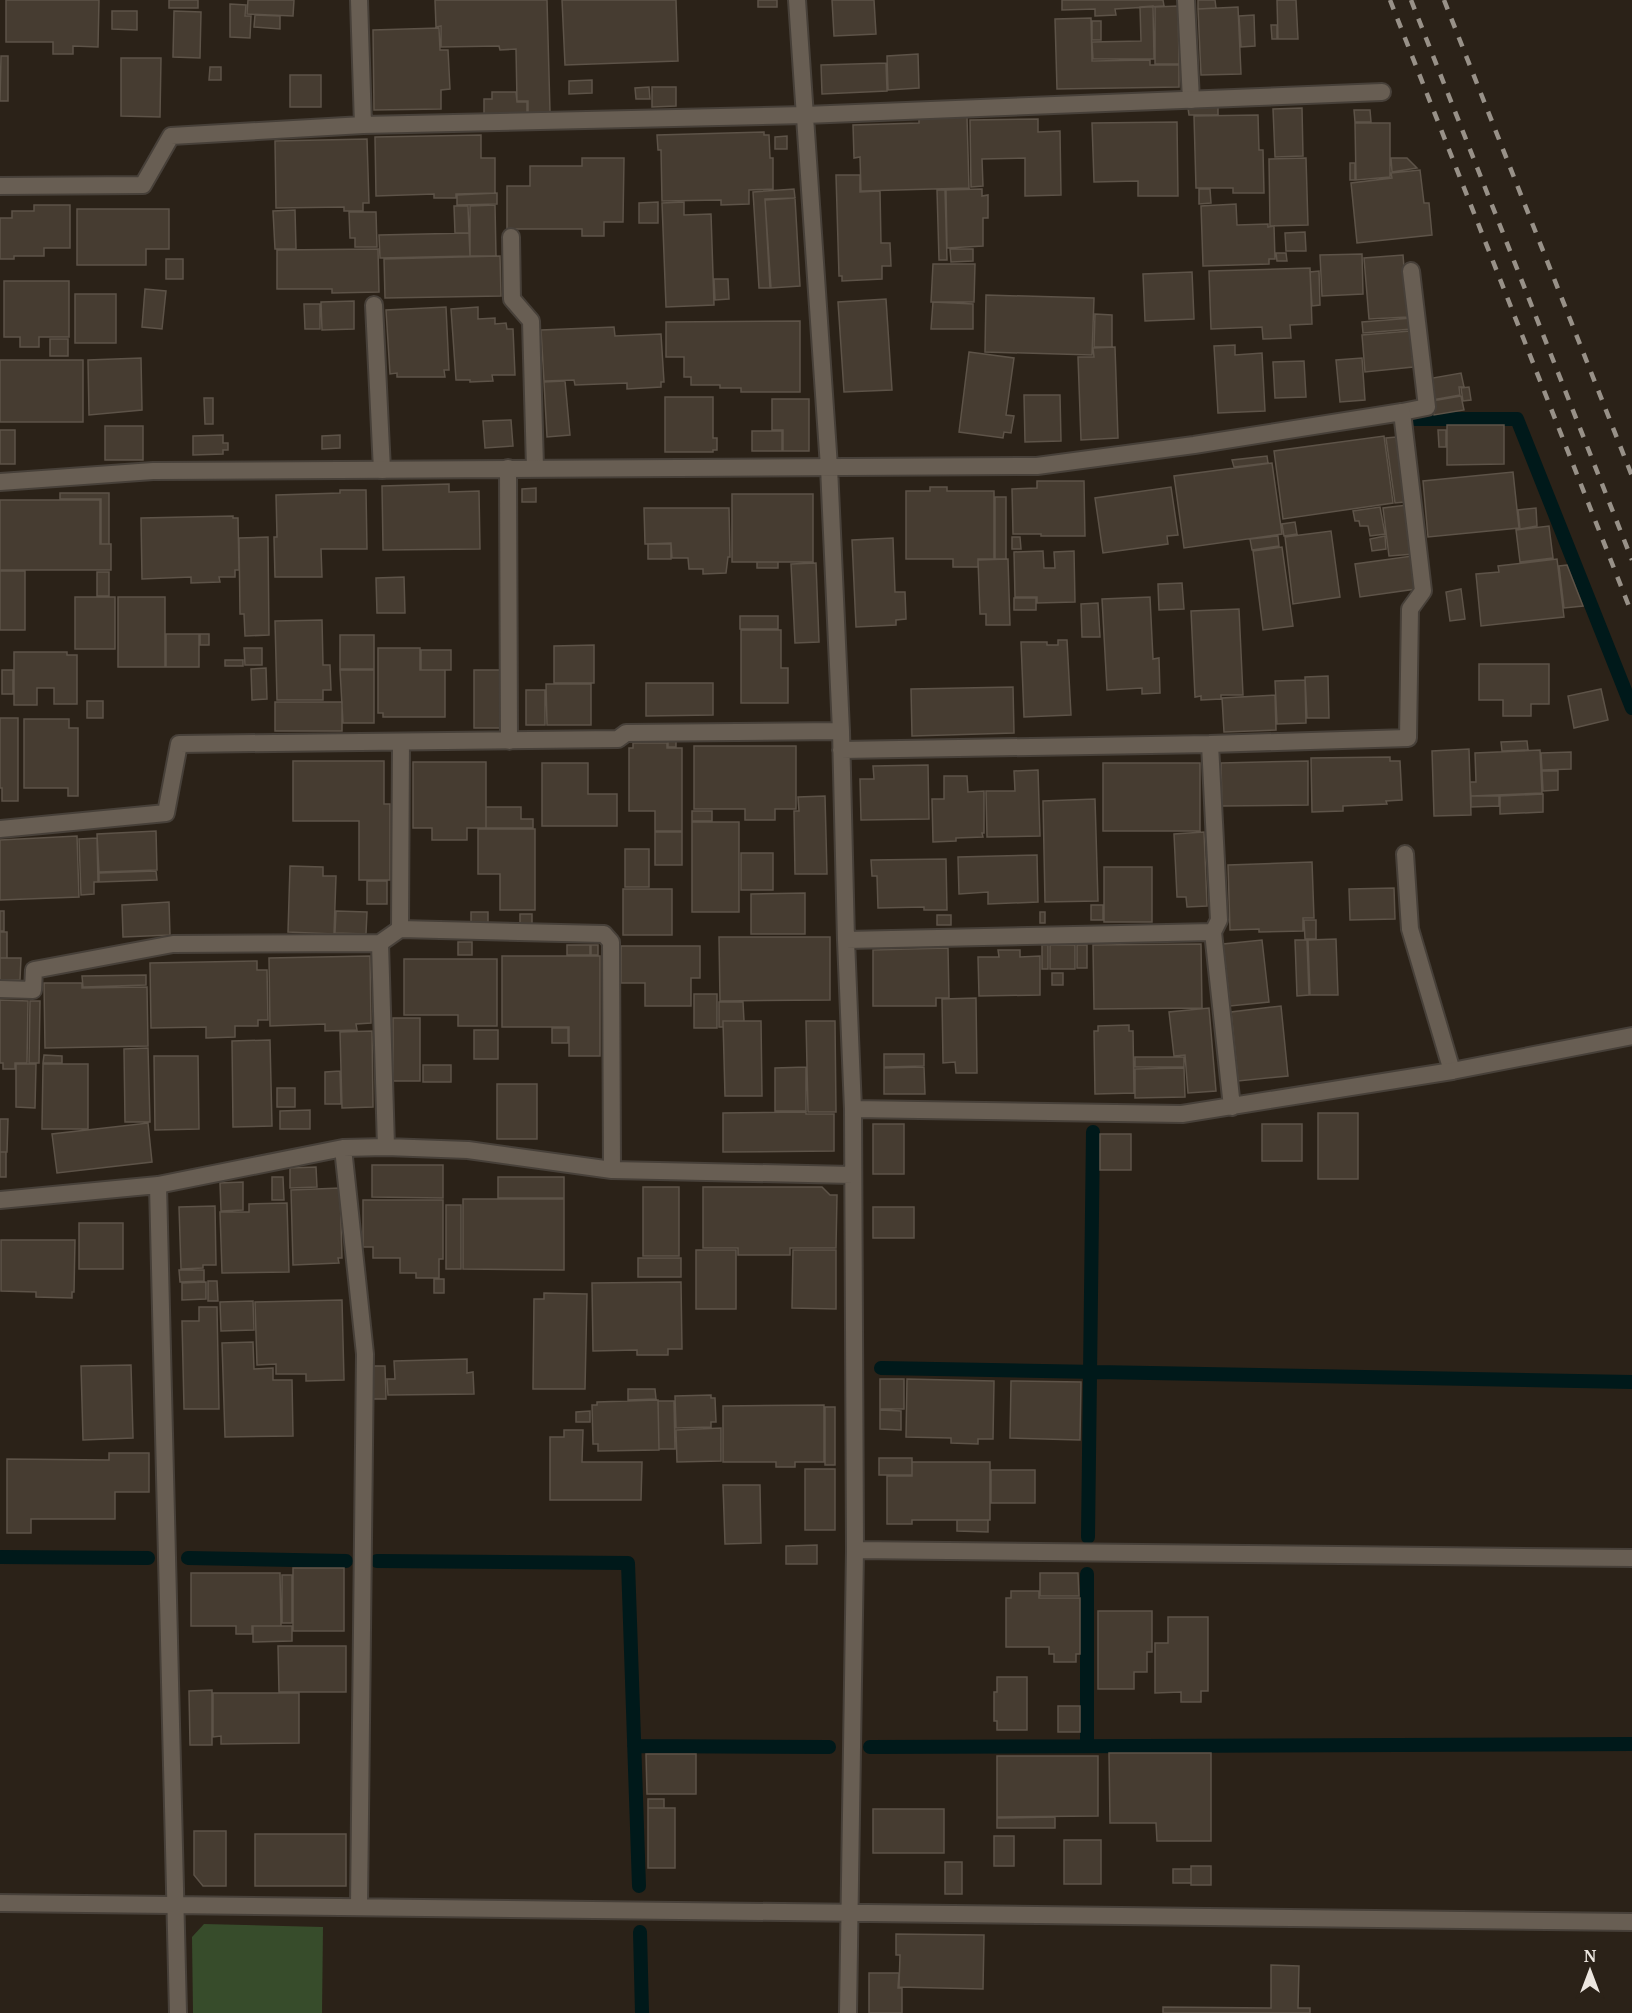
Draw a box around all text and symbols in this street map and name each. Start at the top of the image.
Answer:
north arrow [1560,1941,1620,2001]
text: N [1584,1945,1597,1967]

